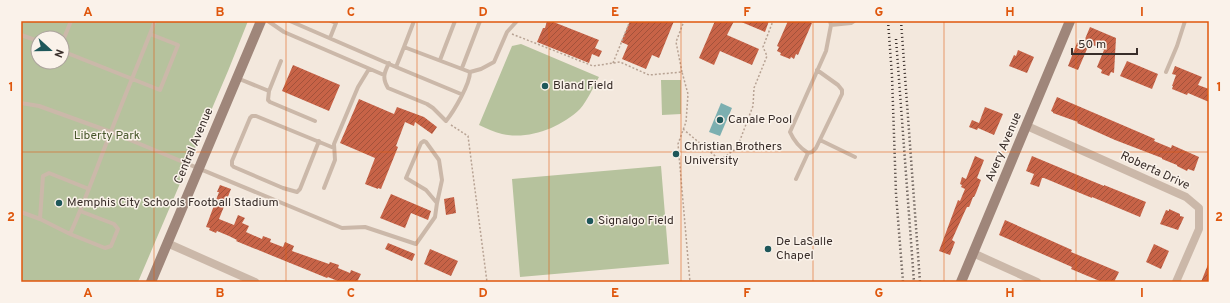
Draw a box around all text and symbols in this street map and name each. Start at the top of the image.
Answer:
text: A [83,5,93,21]
text: B [216,5,225,21]
text: C [347,5,355,21]
text: D [478,5,488,21]
text: E [611,5,619,21]
text: F [743,5,751,21]
text: G [875,5,884,21]
text: H [1005,5,1015,21]
text: I [1140,5,1144,21]
north arrow [30,30,70,70]
scale bar [1072,30,1137,56]
text: 50 m [1078,37,1106,53]
text: N [50,47,66,59]
place label: Bland Field [553,78,613,94]
text: 1 [8,80,14,96]
text: 1 [1216,80,1222,96]
marker: Bland Field [540,81,550,91]
street label: Central Avenue [171,105,217,187]
street label: Avery Avenue [982,110,1026,184]
place label: Canale Pool [728,112,792,128]
marker: Canale Pool [715,115,725,125]
park label: Liberty Park [74,128,140,144]
place label: Christian Brothers University [684,139,782,169]
street label: Roberta Drive [1118,148,1192,194]
marker: Christian Brothers University [671,149,681,159]
place label: Memphis City Schools Football Stadium [67,195,279,211]
marker: Memphis City Schools Football Stadium [54,198,64,208]
text: 2 [7,210,15,226]
text: 2 [1215,210,1223,226]
place label: Signalgo Field [598,213,674,229]
marker: Signalgo Field [585,216,595,226]
place label: De LaSalle Chapel [776,234,833,264]
marker: De LaSalle Chapel [763,244,773,254]
text: A [83,286,93,302]
text: B [216,286,225,302]
text: C [347,286,355,302]
text: D [478,286,488,302]
text: E [611,286,619,302]
text: F [743,286,751,302]
text: G [875,286,884,302]
text: H [1005,286,1015,302]
text: I [1140,286,1144,302]

